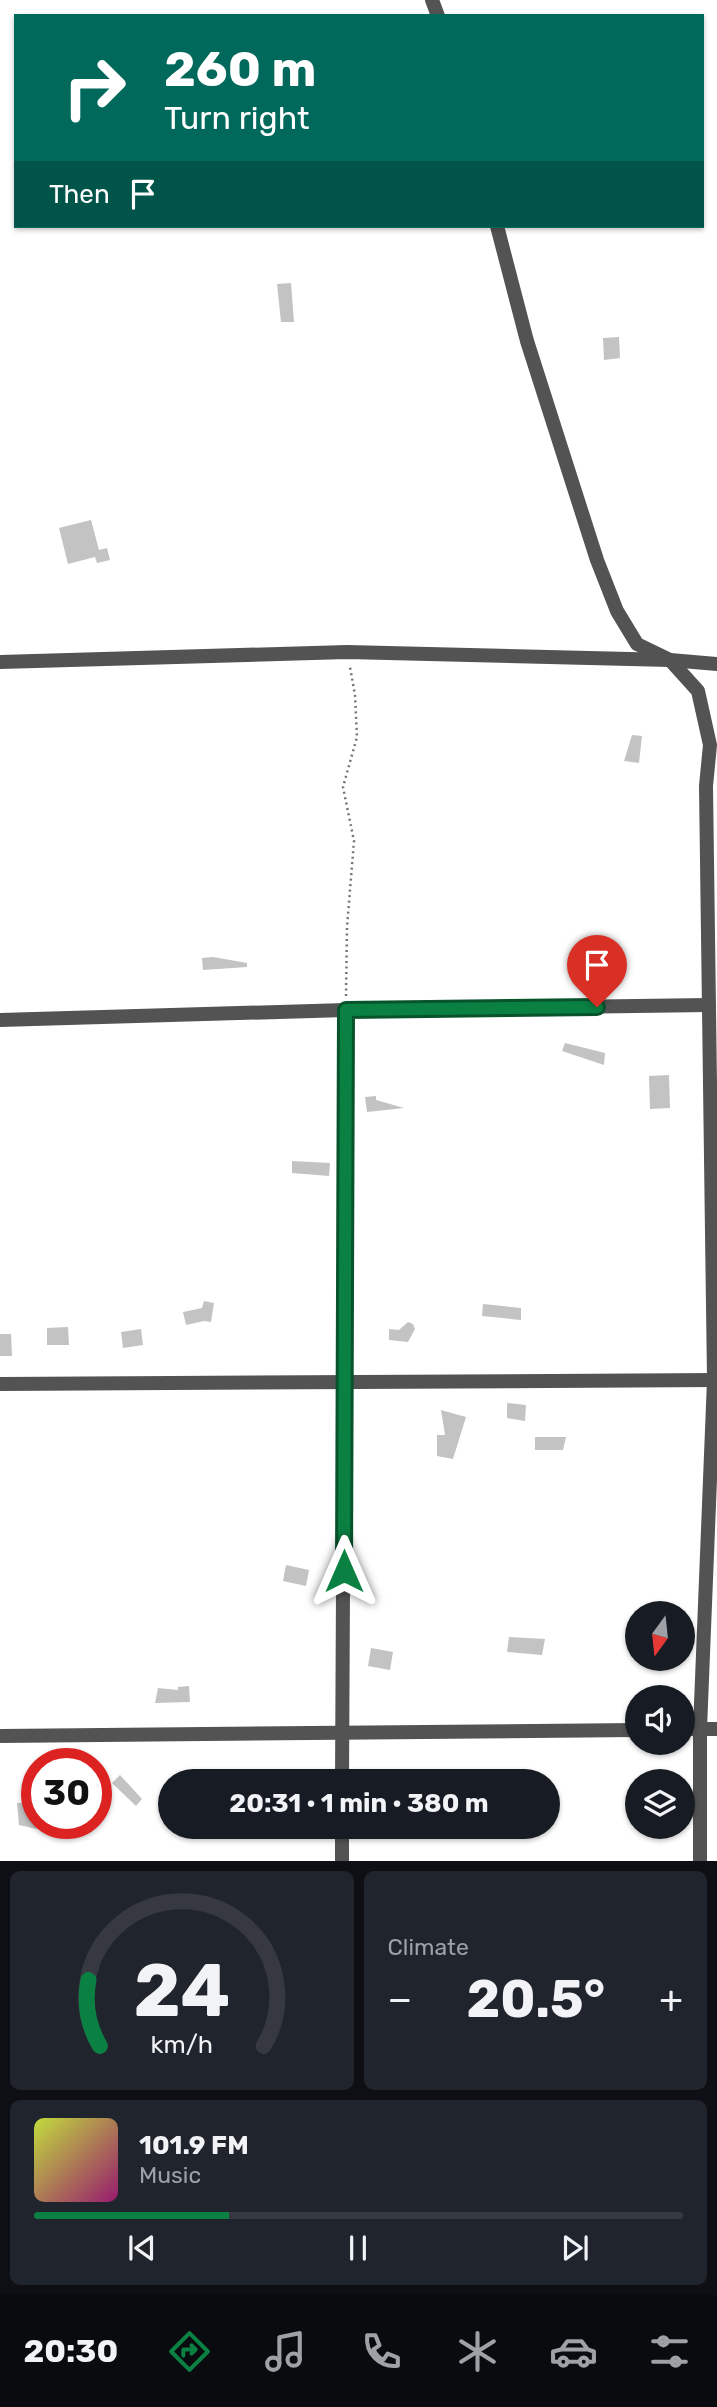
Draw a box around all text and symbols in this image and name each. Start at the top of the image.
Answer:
text: 260 m [164,40,316,98]
icon: right [49,42,140,133]
text: Turn right [164,99,309,137]
icon: arrive [124,175,162,213]
text: Then [49,179,110,210]
pin [567,935,627,1007]
icon: arrive [578,946,616,984]
position arrow [307,1534,381,1608]
north arrow [625,1601,695,1671]
map controls [625,1601,695,1839]
button: sound [625,1685,695,1755]
speed limit sign: 30 [21,1748,112,1839]
button: layers [625,1769,695,1839]
text: 20:31 · 1 min · 380 m [229,1788,489,1819]
text: Climate [388,1933,469,1961]
text: 24 [133,1949,230,2035]
text: 20.5° [467,1968,605,2030]
text: − [388,1976,412,2022]
text: + [659,1976,683,2022]
text: km/h [151,2030,213,2059]
text: 101.9 FM [139,2130,249,2161]
text: Music [139,2161,201,2189]
icon: previous [123,2229,161,2267]
icon: pause [339,2229,377,2267]
icon: next [556,2229,594,2267]
icon: directions [165,2327,214,2376]
icon: music [261,2327,310,2376]
icon: phone [357,2327,406,2376]
icon: climate [453,2327,502,2376]
icon: car [549,2327,598,2376]
icon: filters [645,2327,694,2376]
text: 20:30 [23,2332,118,2370]

